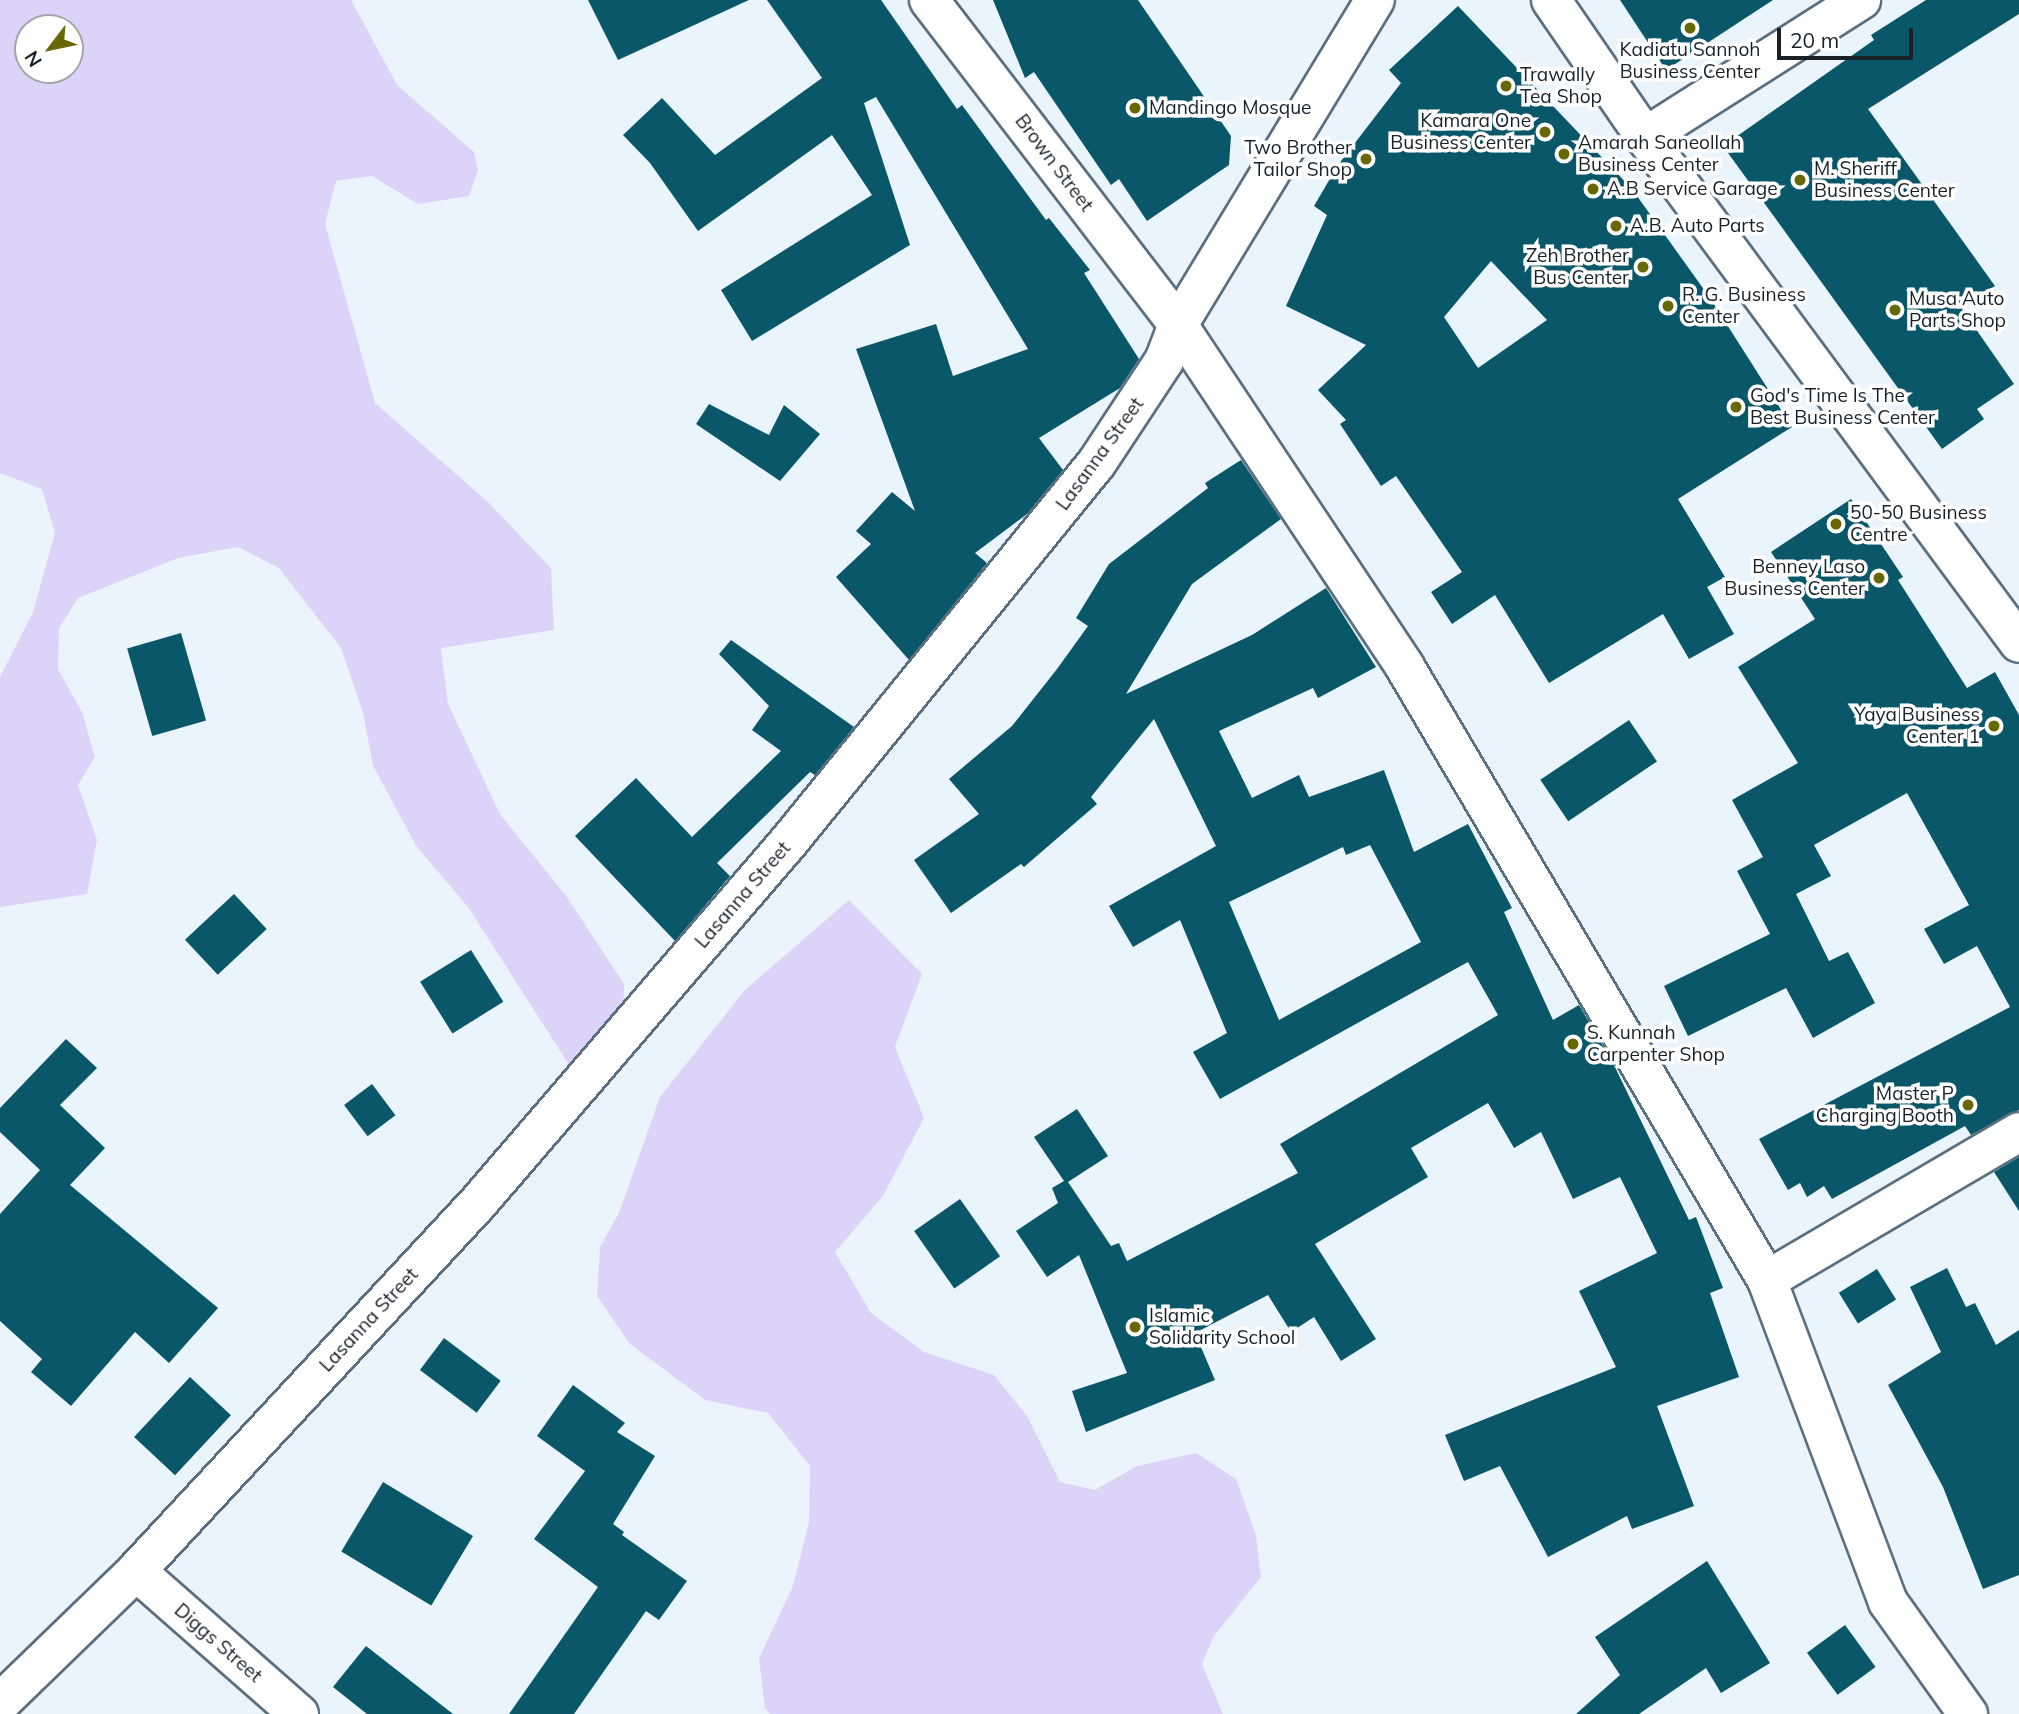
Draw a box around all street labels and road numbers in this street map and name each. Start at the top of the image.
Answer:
street label: Brown Street [1010,110,1098,216]
street label: Lasanna Street [1051,393,1149,515]
street label: Lasanna Street [691,837,795,953]
street label: Lasanna Street [315,1263,423,1377]
street label: Diggs Street [170,1599,266,1687]

